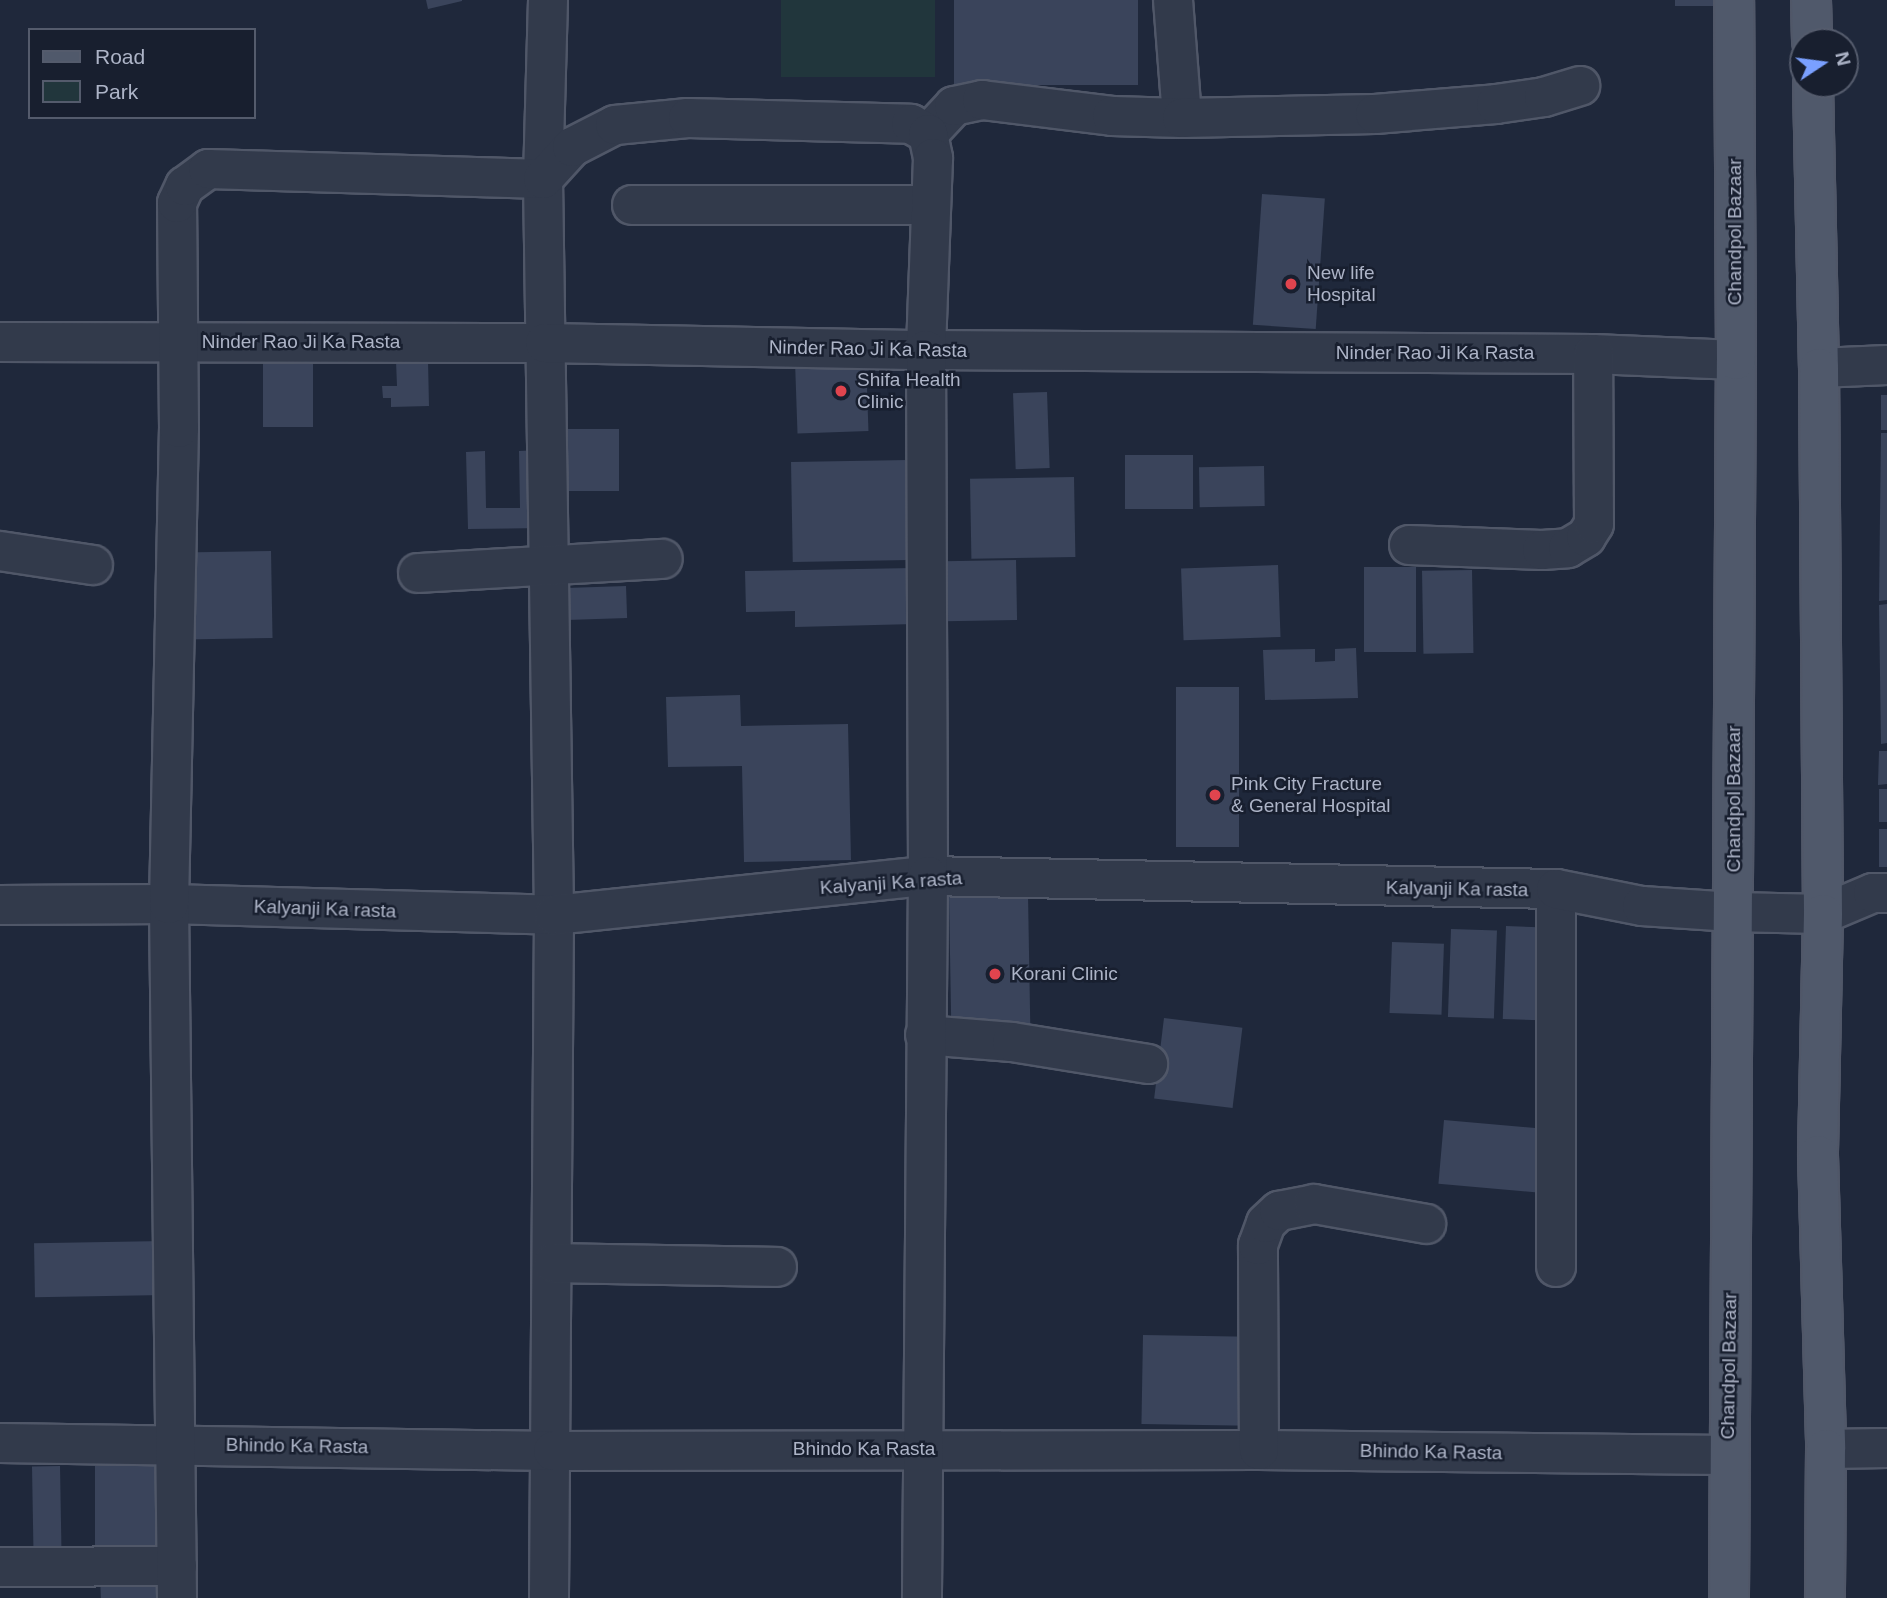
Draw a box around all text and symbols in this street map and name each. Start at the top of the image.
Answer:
legend [28,28,256,119]
north arrow [1789,28,1859,98]
text: Road [95,45,145,68]
text: N [1831,50,1855,68]
text: Park [95,80,138,103]
street label: Chandpol Bazaar [1724,159,1746,305]
place label: New life Hospital [1307,262,1376,306]
marker: New life Hospital [1281,274,1301,294]
street label: Ninder Rao Ji Ka Rasta [202,331,400,353]
street label: Ninder Rao Ji Ka Rasta [769,336,967,362]
street label: Ninder Rao Ji Ka Rasta [1336,342,1534,364]
place label: Shifa Health Clinic [857,369,961,413]
marker: Shifa Health Clinic [831,381,851,401]
street label: Chandpol Bazaar [1723,726,1745,872]
place label: Pink City Fracture & General Hospital [1231,773,1390,817]
marker: Pink City Fracture & General Hospital [1205,785,1225,805]
street label: Kalyanji Ka rasta [819,867,963,899]
street label: Kalyanji Ka rasta [1386,876,1528,902]
street label: Kalyanji Ka rasta [253,895,397,923]
place label: Korani Clinic [1011,963,1118,985]
marker: Korani Clinic [985,964,1005,984]
street label: Chandpol Bazaar [1716,1292,1742,1440]
street label: Bhindo Ka Rasta [226,1433,368,1459]
street label: Bhindo Ka Rasta [793,1438,935,1460]
street label: Bhindo Ka Rasta [1360,1439,1502,1465]

